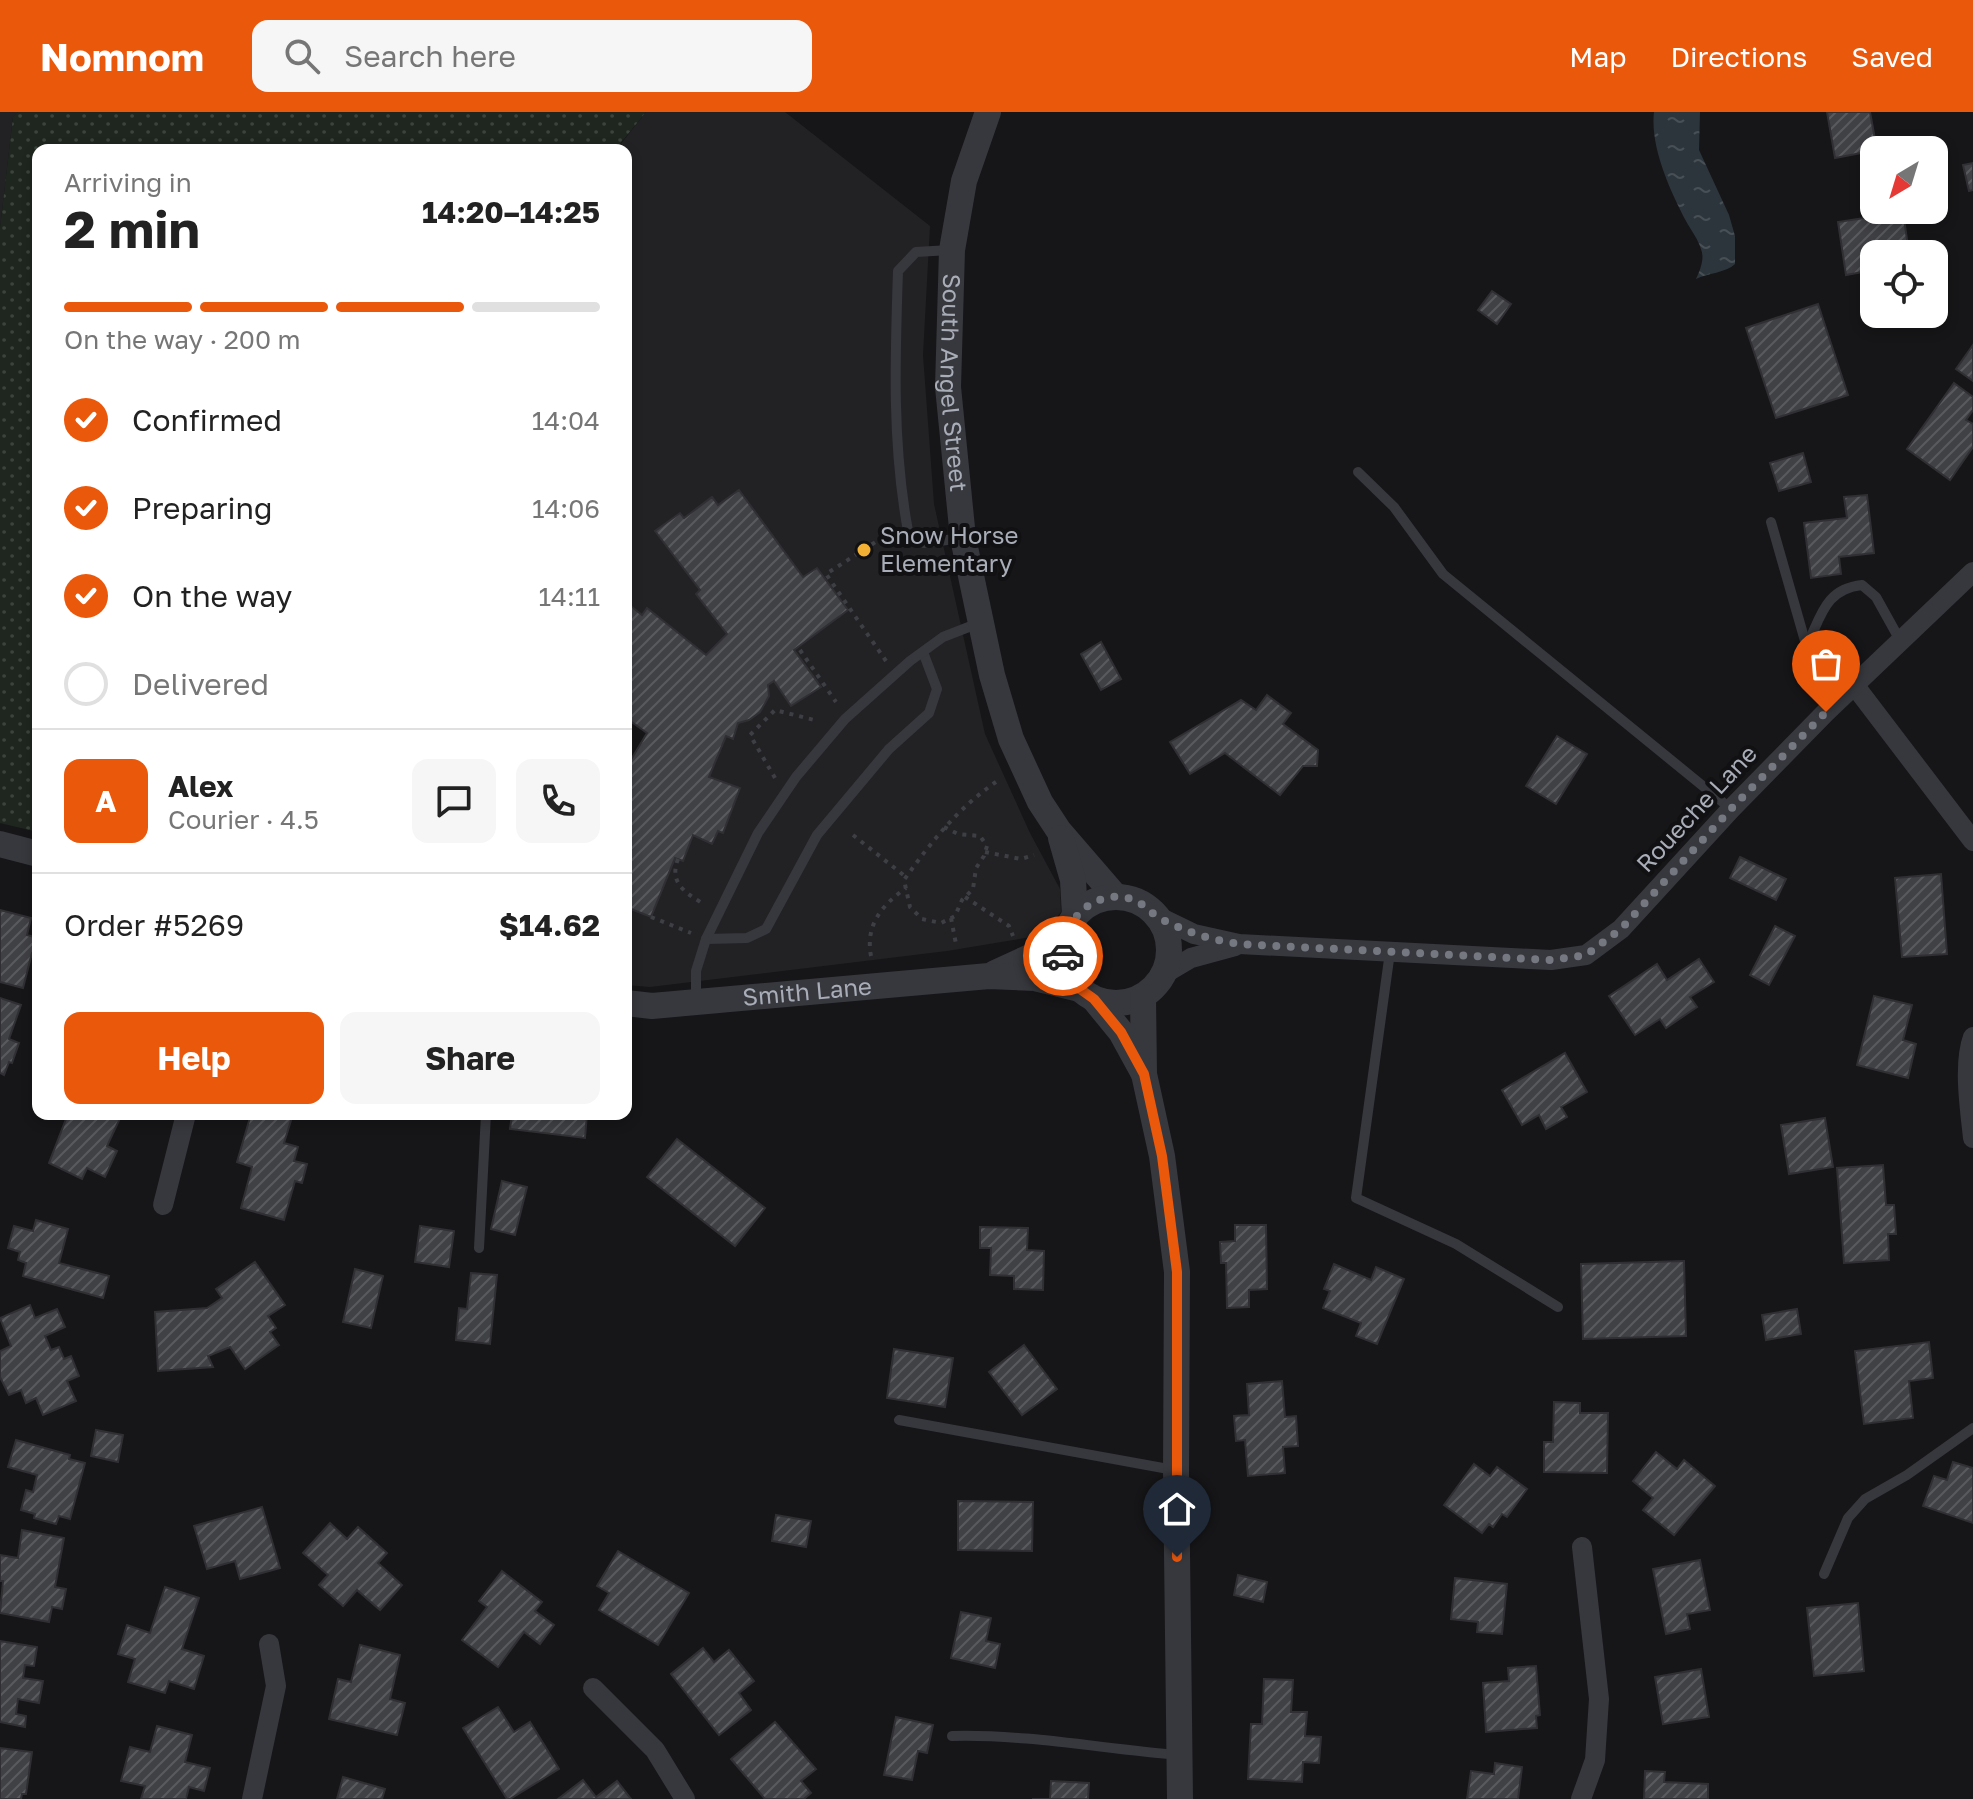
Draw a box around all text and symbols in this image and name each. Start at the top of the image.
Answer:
search box [252,20,812,92]
text: Nomnom [40,34,204,79]
icon: search [280,34,324,78]
text: Search here [344,38,516,74]
text: Map [1569,40,1626,73]
text: Directions [1670,40,1807,73]
text: Saved [1851,40,1933,73]
north arrow [1860,136,1948,224]
map controls [1860,136,1948,328]
text: Arriving in [64,167,192,198]
text: 14:20–14:25 [422,194,600,230]
text: 2 min [64,197,200,259]
button: locate [1860,240,1948,328]
street label: South Angel Street [935,273,974,493]
text: On the way · 200 m [64,324,301,355]
icon: check [64,398,108,442]
text: Confirmed [132,402,282,438]
text: 14:04 [532,405,600,436]
icon: check [64,486,108,530]
text: Preparing [132,490,273,526]
text: 14:06 [532,493,600,524]
place label: Snow Horse Elementary [880,520,1018,577]
marker: Snow Horse Elementary [855,541,873,559]
icon: check [64,574,108,618]
text: On the way [132,578,292,614]
text: 14:11 [539,581,600,612]
pin [1792,630,1860,712]
icon: bag [1804,642,1848,686]
text: Delivered [132,666,269,702]
street label: Roueche Lane [1630,739,1762,877]
button: chat [412,759,496,843]
button: phone [516,759,600,843]
text: Alex [168,768,233,804]
text: A [95,783,117,819]
text: Courier · 4.5 [168,804,319,835]
text: Order #5269 [64,907,244,943]
text: $14.62 [499,907,600,943]
courier [1023,916,1103,996]
icon: car [1041,934,1085,978]
street label: Smith Lane [741,970,873,1011]
button: Help [64,1012,324,1104]
button: Share [340,1012,600,1104]
pin [1143,1475,1211,1557]
icon: home [1155,1487,1199,1531]

